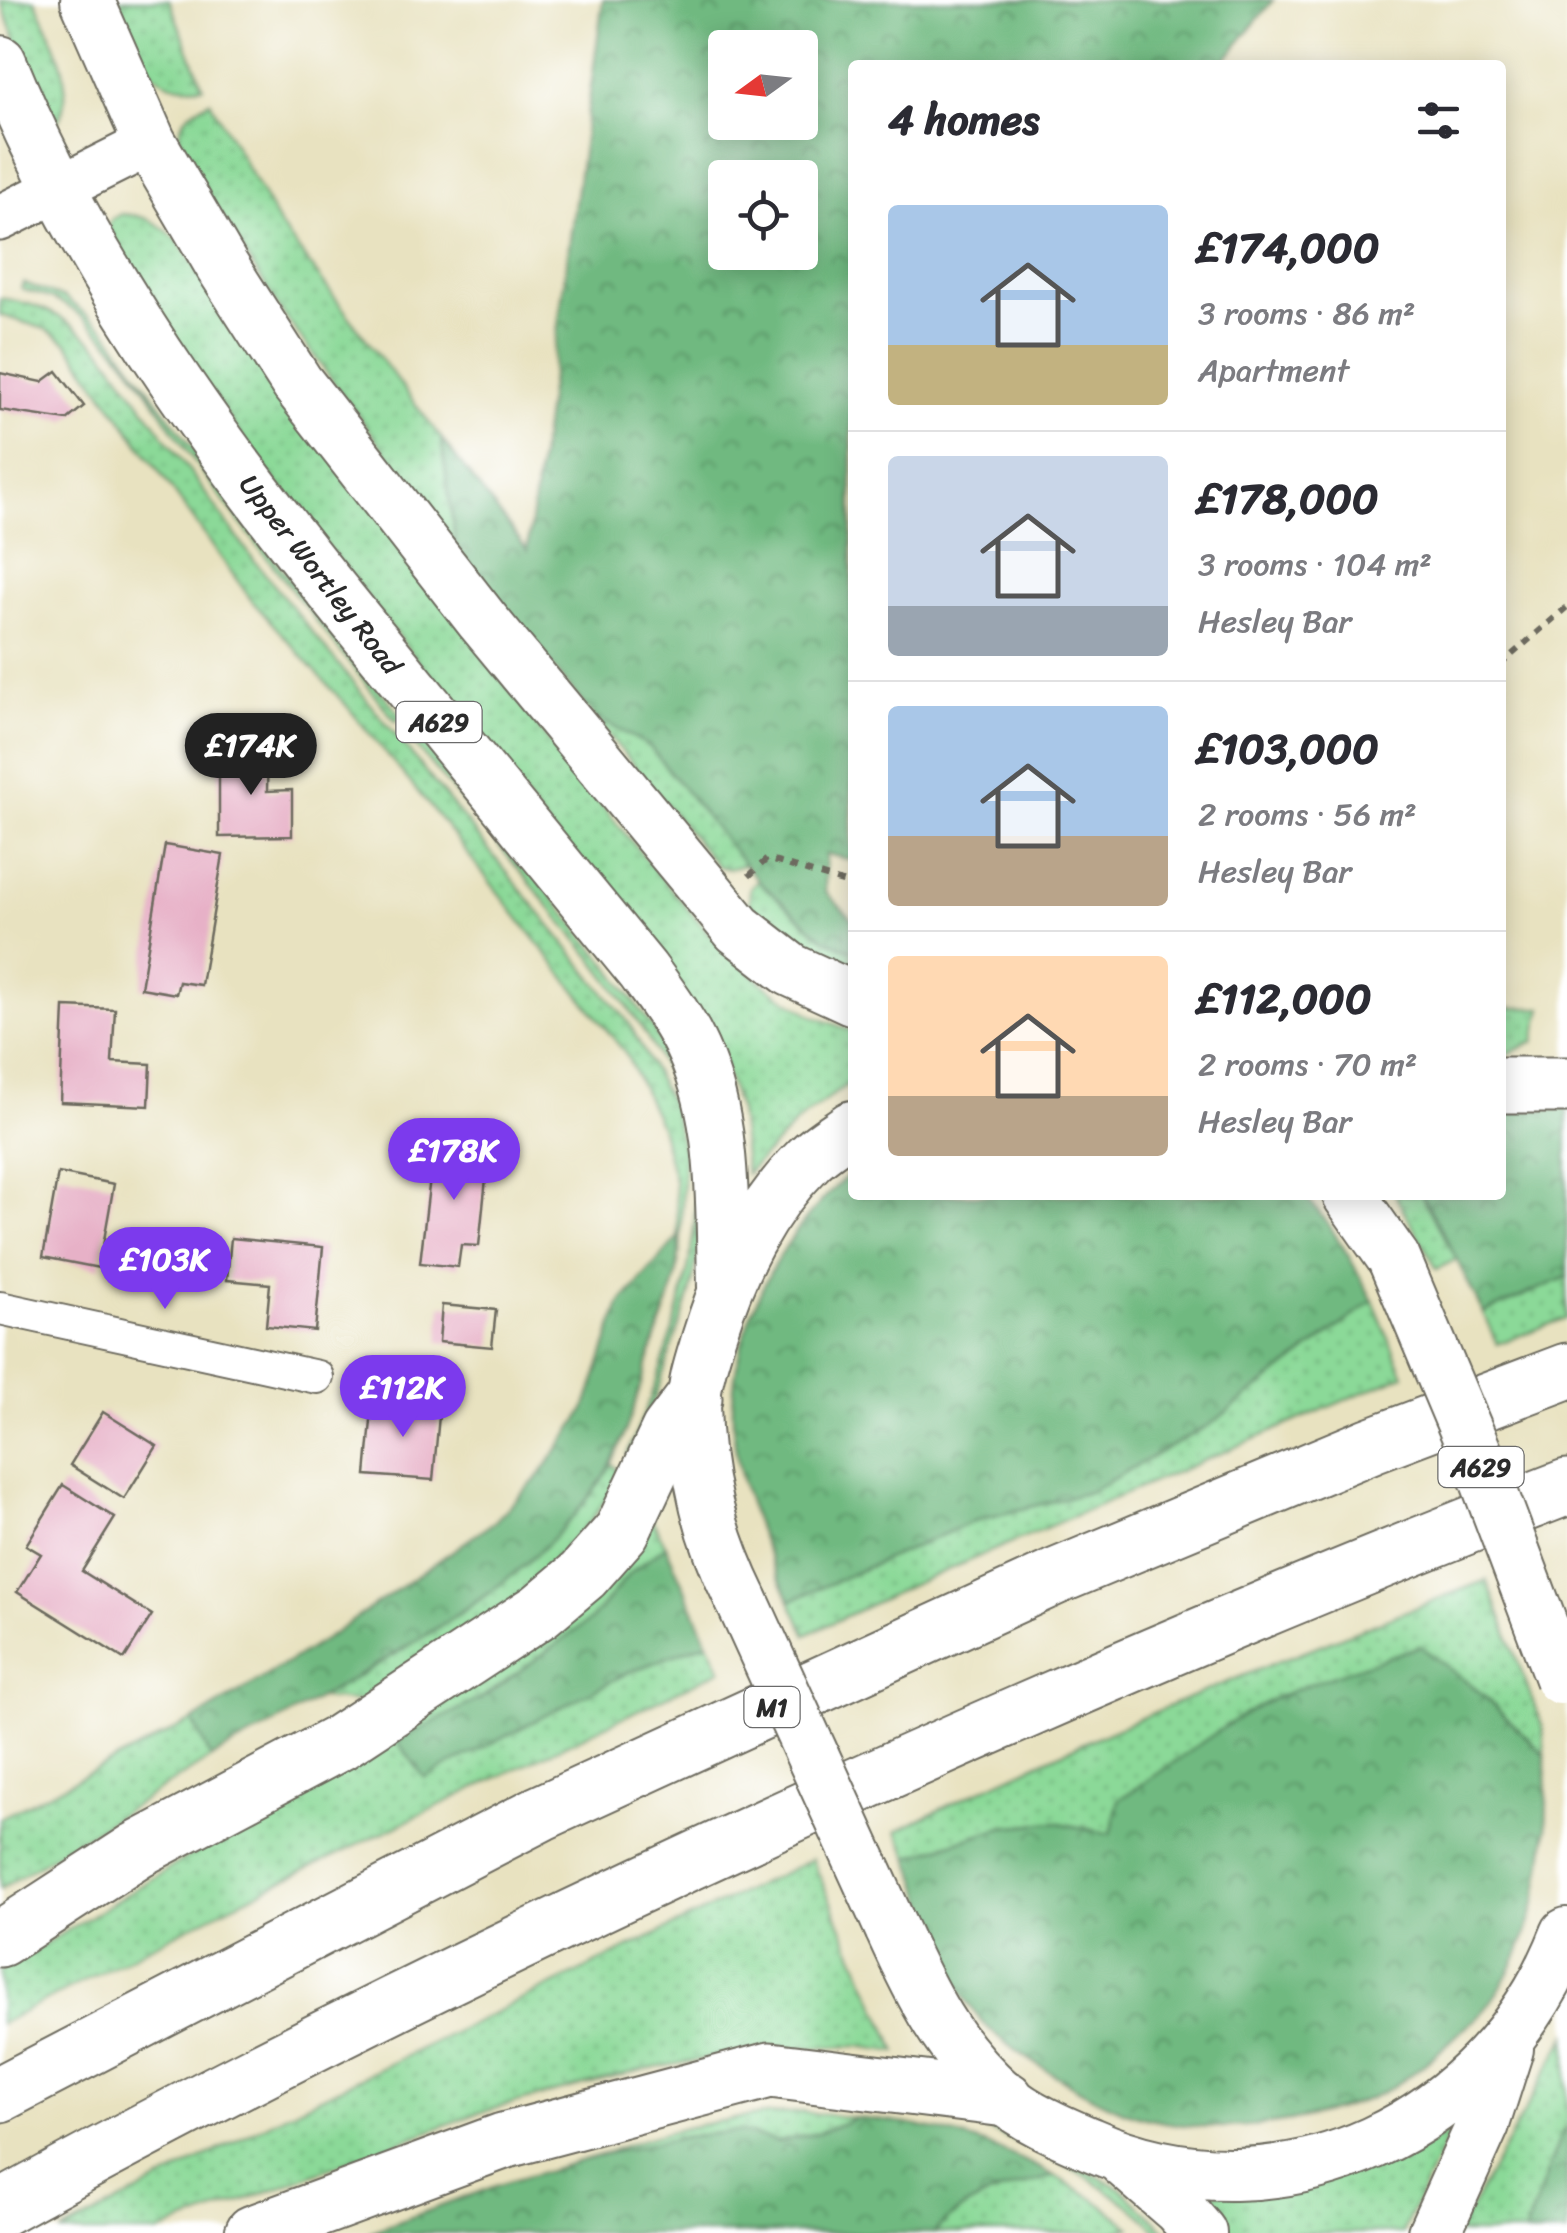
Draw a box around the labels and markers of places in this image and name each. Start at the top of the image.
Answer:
pin: £174K [181,713,321,798]
pin: £178K [384,1118,524,1203]
pin: £103K [95,1227,235,1312]
pin: £112K [333,1355,473,1440]

